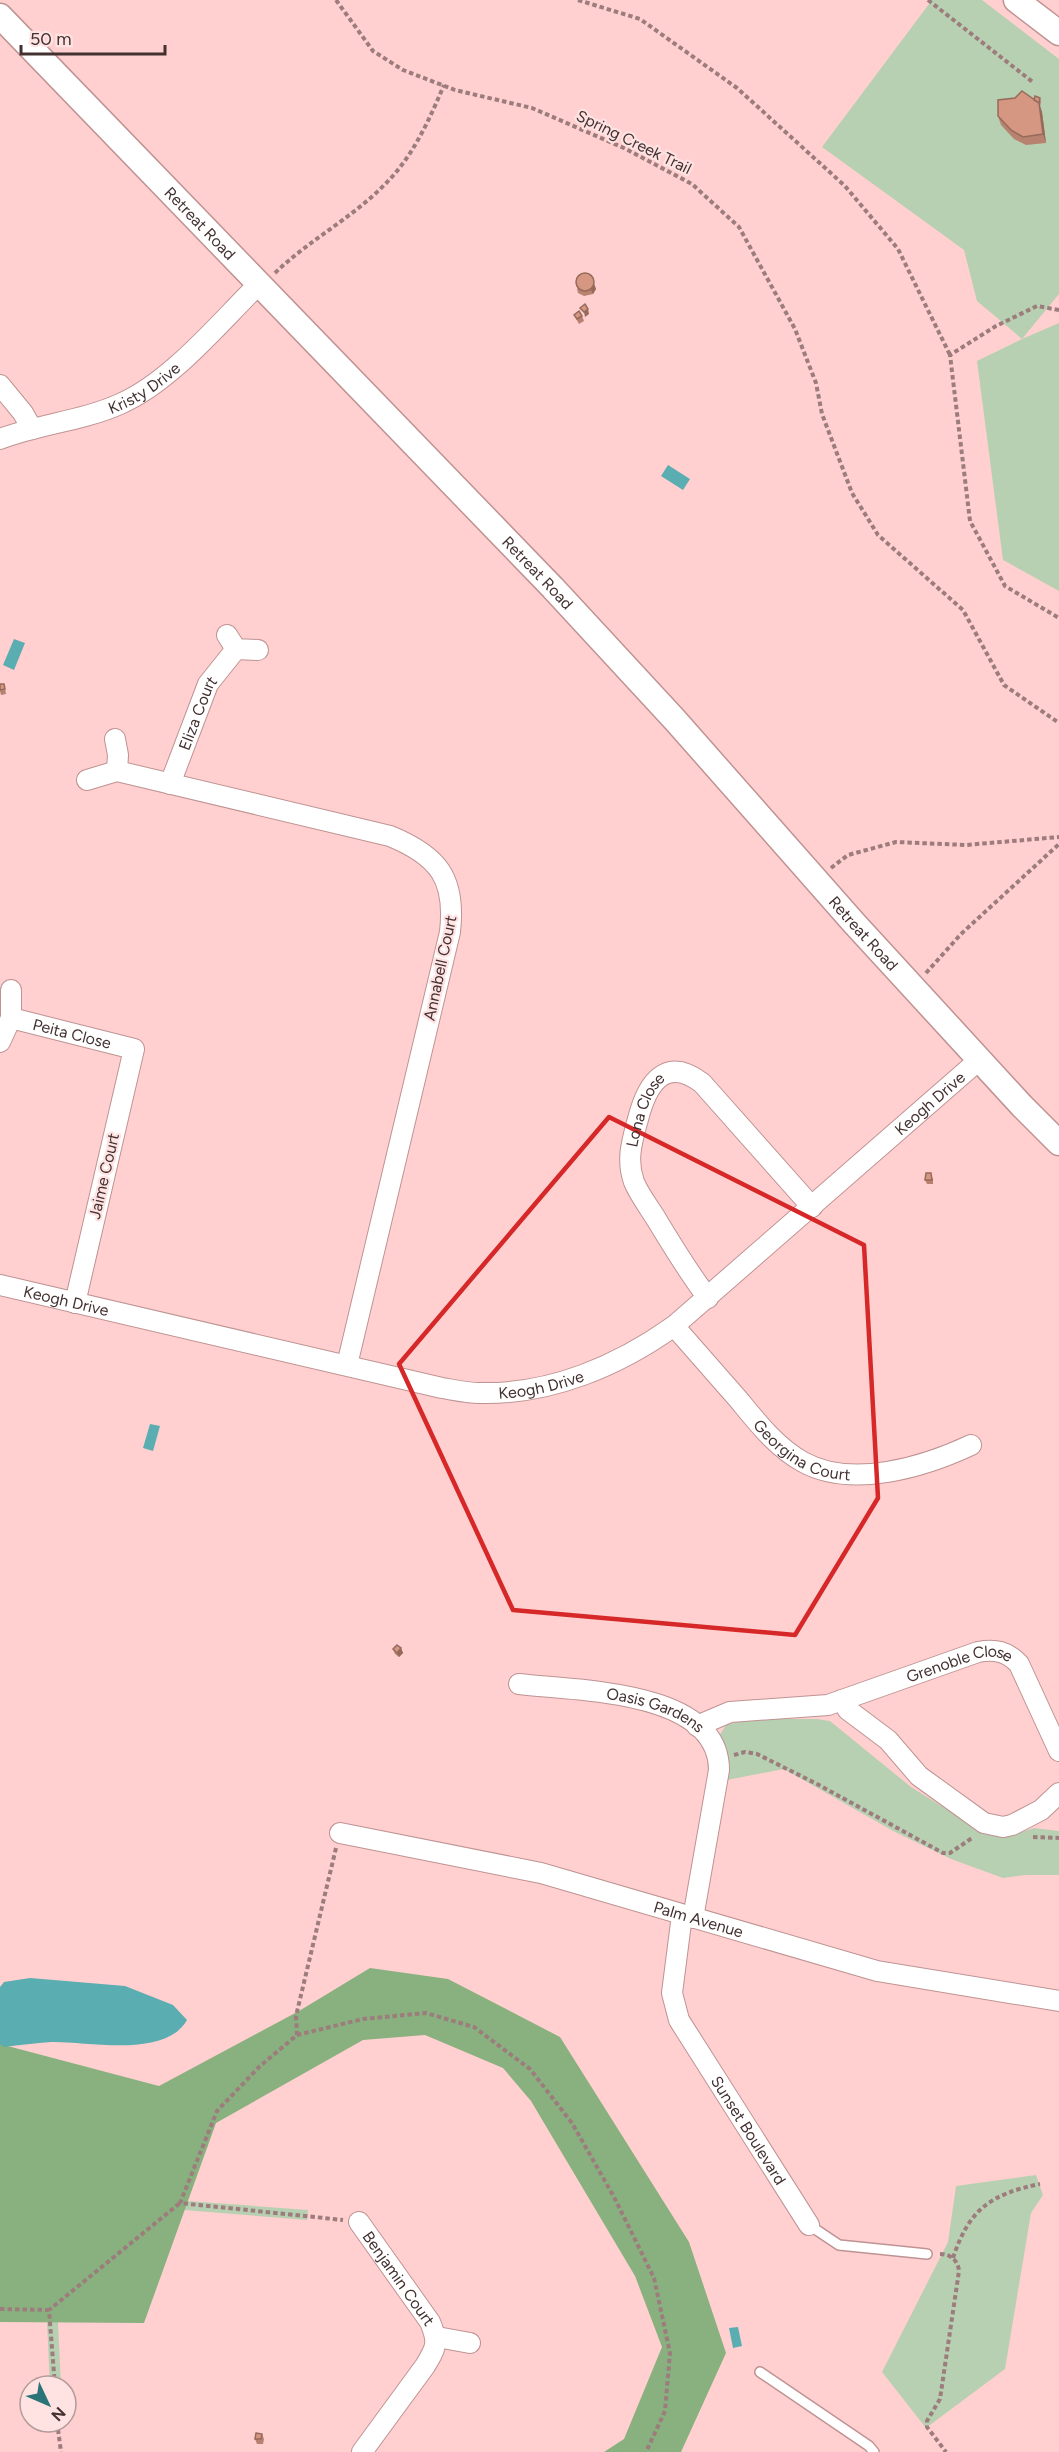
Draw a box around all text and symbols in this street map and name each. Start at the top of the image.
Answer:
scale bar [21,18,165,56]
text: 50 m [30,28,72,50]
street label: Spring Creek Trail [573,106,695,178]
street label: Retreat Road [161,183,240,263]
street label: Kristy Drive [105,358,184,417]
street label: Retreat Road [498,532,577,613]
street label: Eliza Court [174,672,220,753]
street label: Retreat Road [825,892,902,974]
street label: Annabell Court [420,914,460,1022]
street label: Peita Close [31,1014,114,1052]
street label: Keogh Drive [890,1067,969,1139]
street label: Lona Close [622,1068,668,1149]
street label: Jaime Court [85,1131,123,1221]
street label: Keogh Drive [22,1281,111,1320]
street label: Keogh Drive [498,1366,587,1402]
street label: Georgina Court [750,1415,851,1484]
street label: Grenoble Close [904,1641,1017,1686]
street label: Oasis Gardens [605,1683,709,1736]
street label: Palm Avenue [651,1897,746,1941]
street label: Sunset Boulevard [707,2072,790,2188]
street label: Benjamin Court [359,2227,439,2329]
north arrow [18,2374,78,2434]
text: N [47,2403,70,2425]

